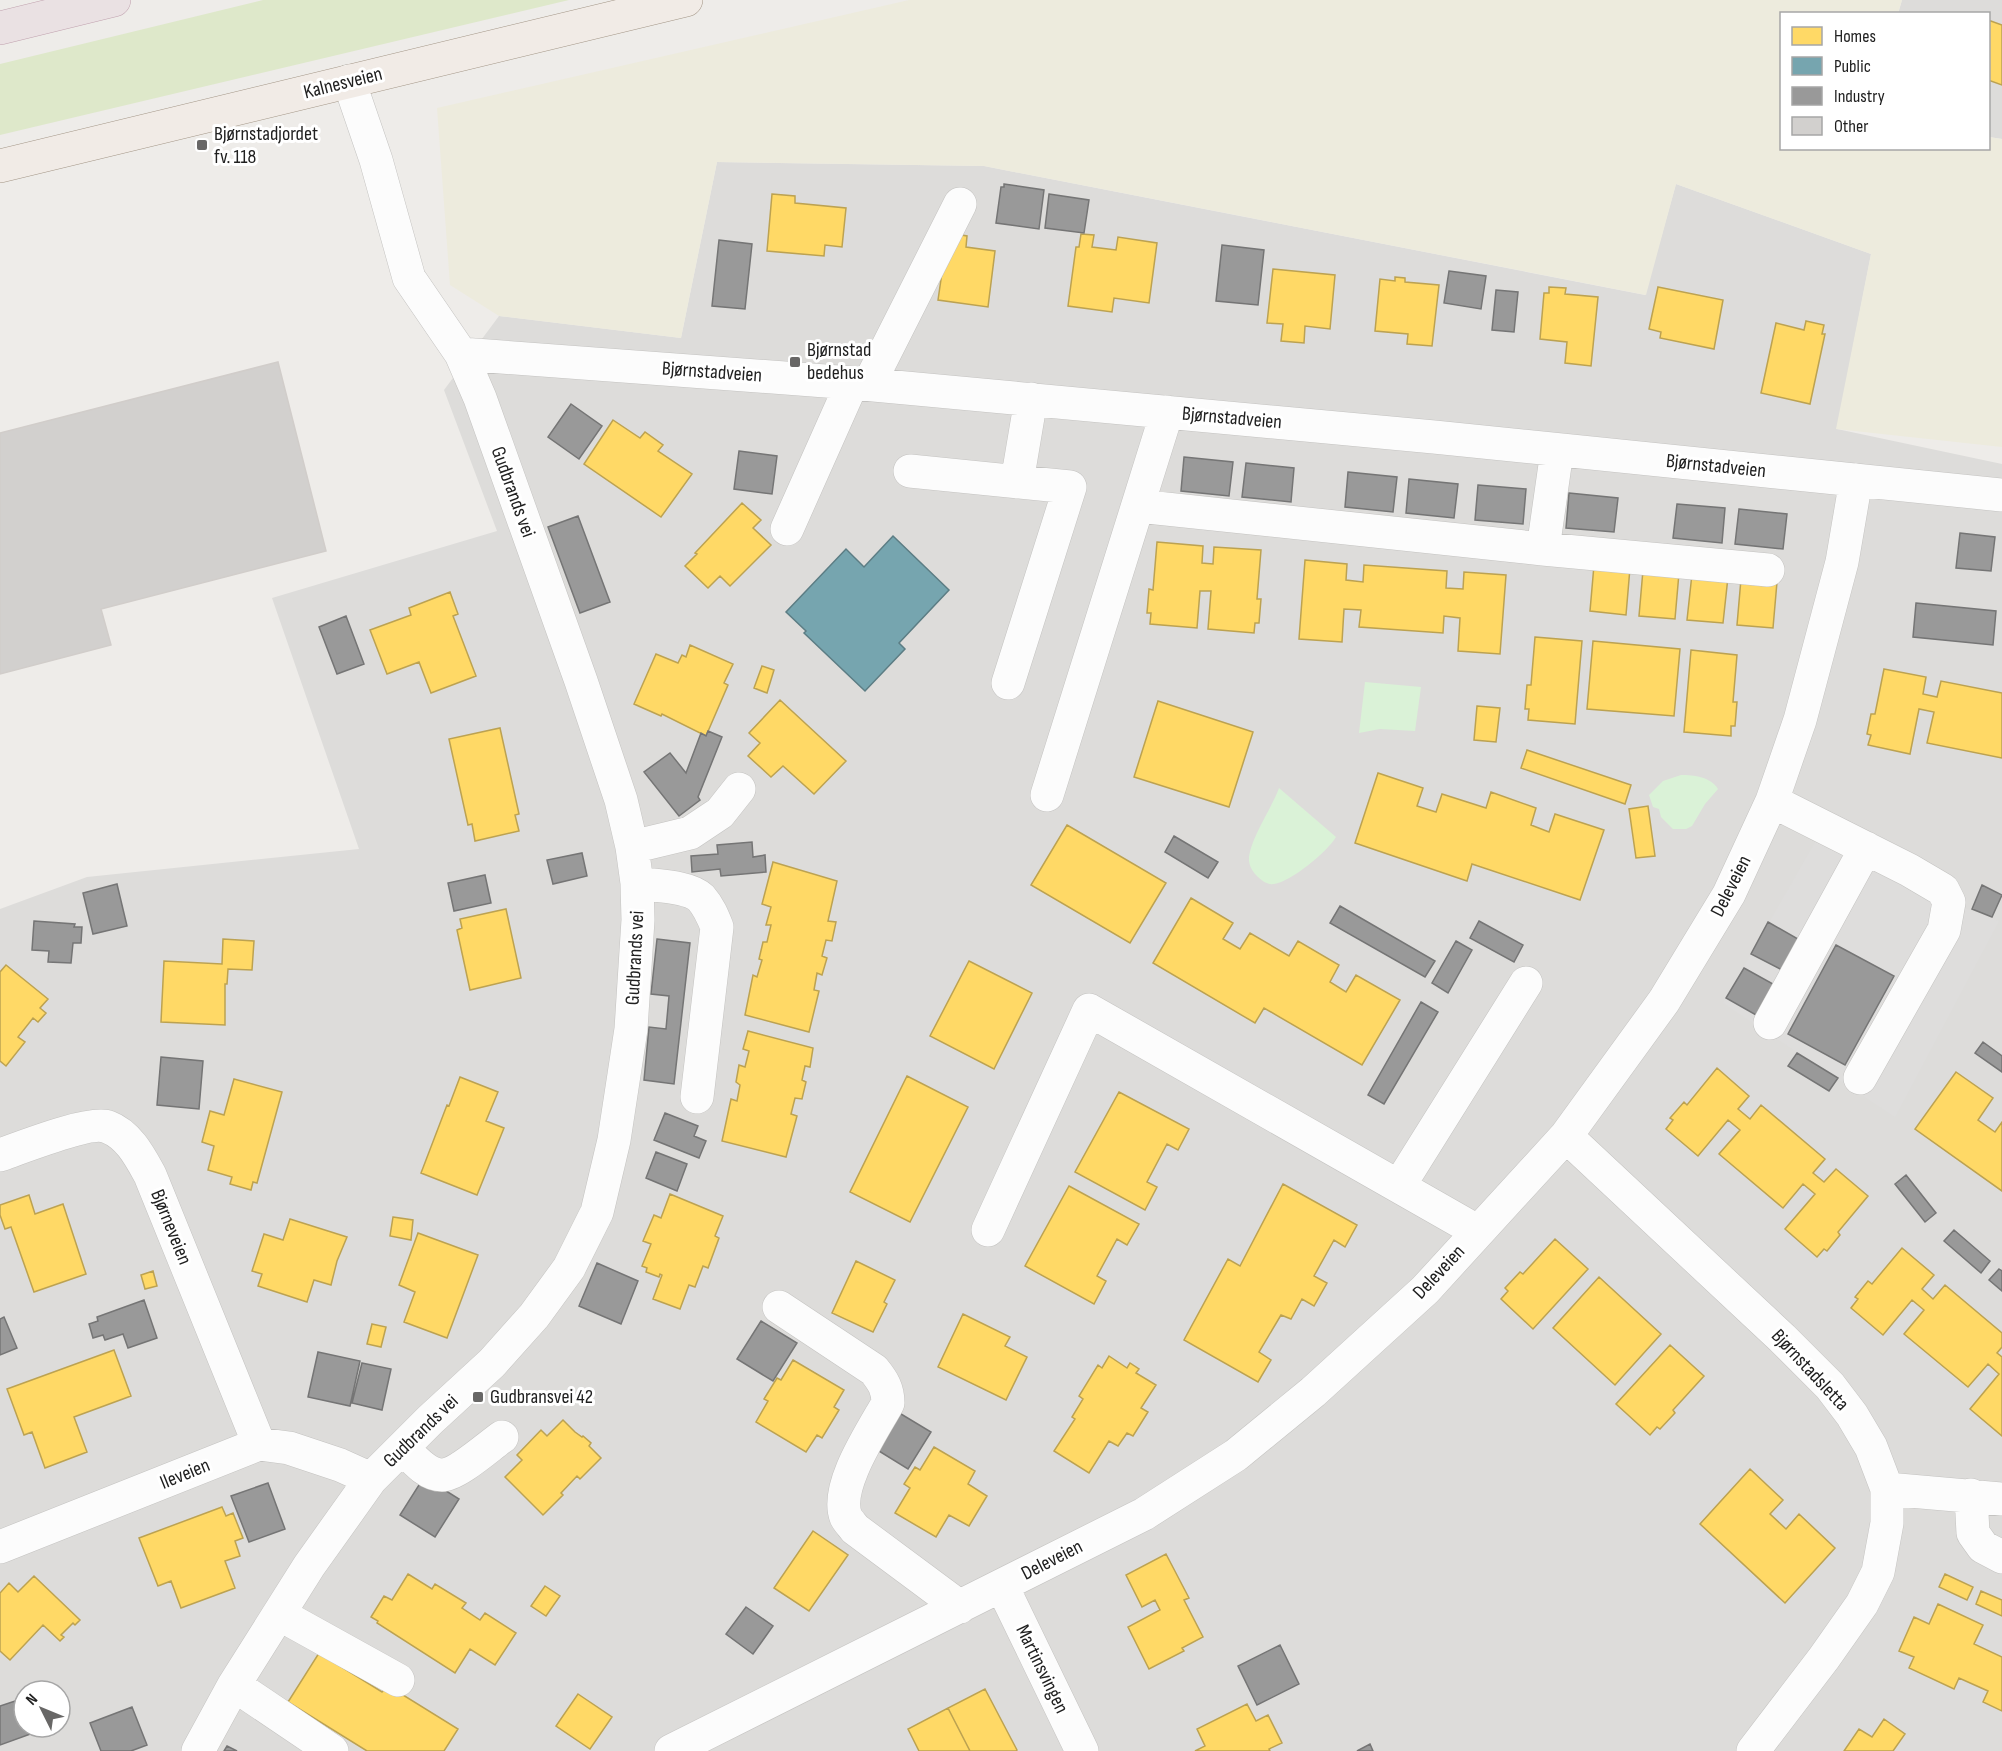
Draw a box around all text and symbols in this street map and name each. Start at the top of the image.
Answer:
legend [1780,12,1990,150]
text: Homes [1834,26,1876,47]
text: Public [1834,56,1871,77]
street label: Kalnesveien [301,62,385,104]
text: Industry [1834,86,1885,107]
text: Other [1834,116,1868,137]
place label: Bjørnstadjordet fv. 118 [214,122,318,169]
marker: Bjørnstadjordet fv. 118 [195,138,209,152]
place label: Bjørnstad bedehus [807,338,871,385]
marker: Bjørnstad bedehus [788,355,802,369]
street label: Bjørnstadveien [661,357,763,387]
street label: Bjørnstadveien [1181,402,1283,434]
street label: Gudbrands vei [486,443,540,541]
street label: Bjørnstadveien [1665,449,1767,483]
street label: Deleveien [1705,851,1757,921]
street label: Gudbrands vei [621,910,649,1006]
street label: Bjørneveien [145,1186,197,1268]
street label: Deleveien [1408,1240,1470,1304]
street label: Bjørnstadsletta [1766,1324,1854,1416]
place label: Gudbransvei 42 [490,1385,593,1409]
street label: Gudbrands vei [379,1389,463,1473]
marker: Gudbransvei 42 [471,1390,485,1404]
street label: Ileveien [157,1453,213,1495]
street label: Deleveien [1017,1534,1087,1586]
street label: Martinsvingen [1010,1621,1074,1717]
north arrow [12,1679,72,1739]
text: N [22,1690,42,1709]

